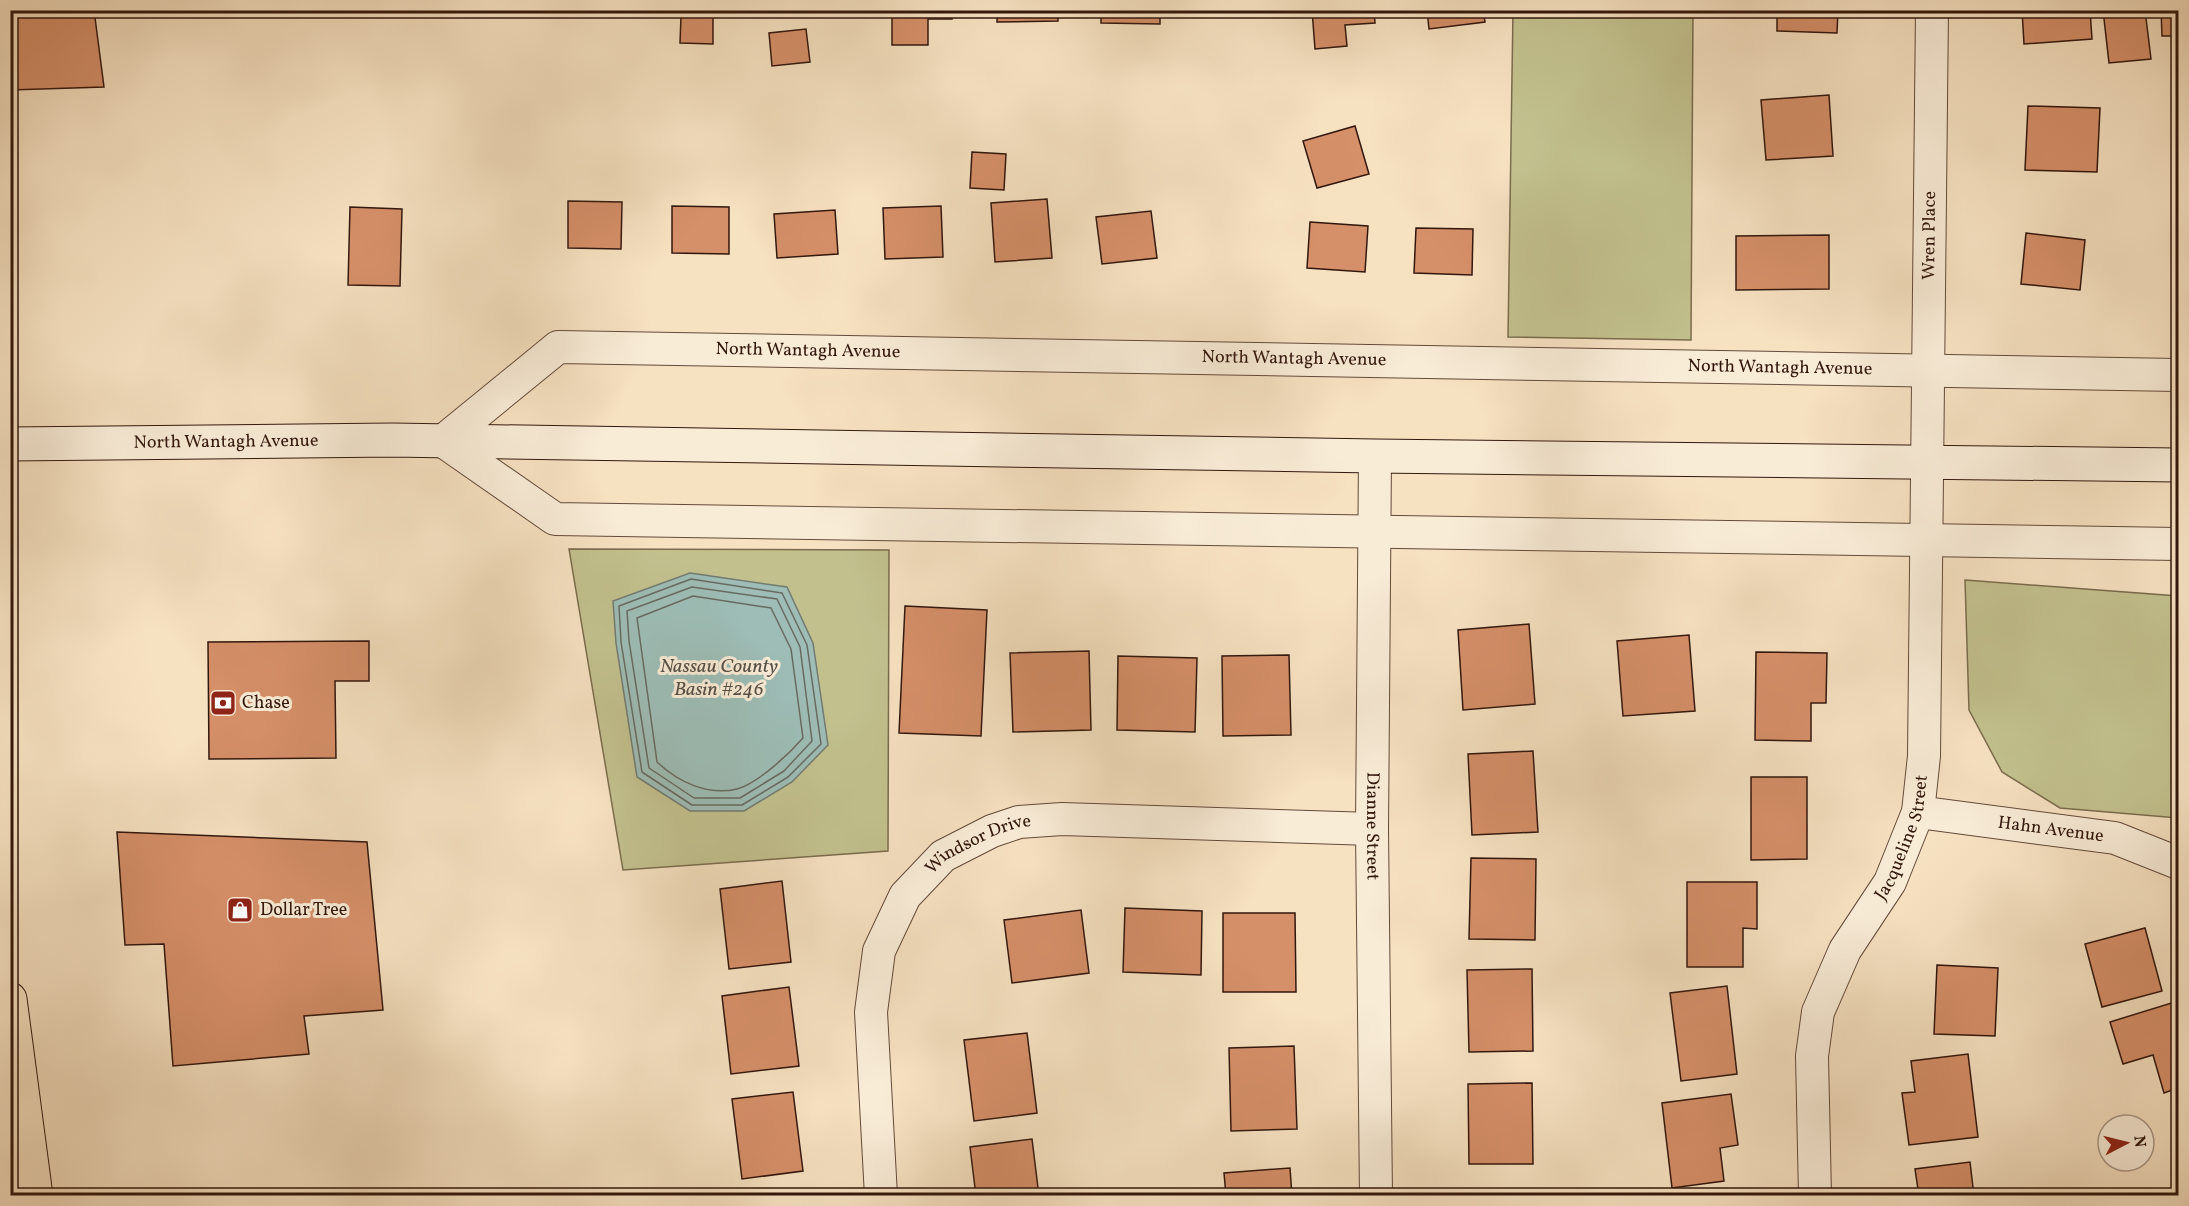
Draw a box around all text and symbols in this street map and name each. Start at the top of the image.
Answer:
street label: Wren Place [1917,191,1943,280]
street label: North Wantagh Avenue [715,337,901,365]
street label: North Wantagh Avenue [1201,345,1387,373]
street label: North Wantagh Avenue [1687,354,1873,382]
street label: North Wantagh Avenue [133,428,319,455]
water label: Nassau County Basin #246 [660,653,778,704]
bank icon: Chase [208,688,238,718]
place label: Chase [242,691,290,716]
street label: Dianne Street [1359,772,1385,880]
street label: Jacqueline Street [1869,774,1934,905]
street label: Windsor Drive [920,809,1032,880]
street label: Hahn Avenue [1996,810,2105,849]
shop icon: Dollar Tree [225,895,255,925]
place label: Dollar Tree [260,898,347,923]
north arrow [2096,1113,2156,1173]
text: N [2127,1134,2151,1149]

